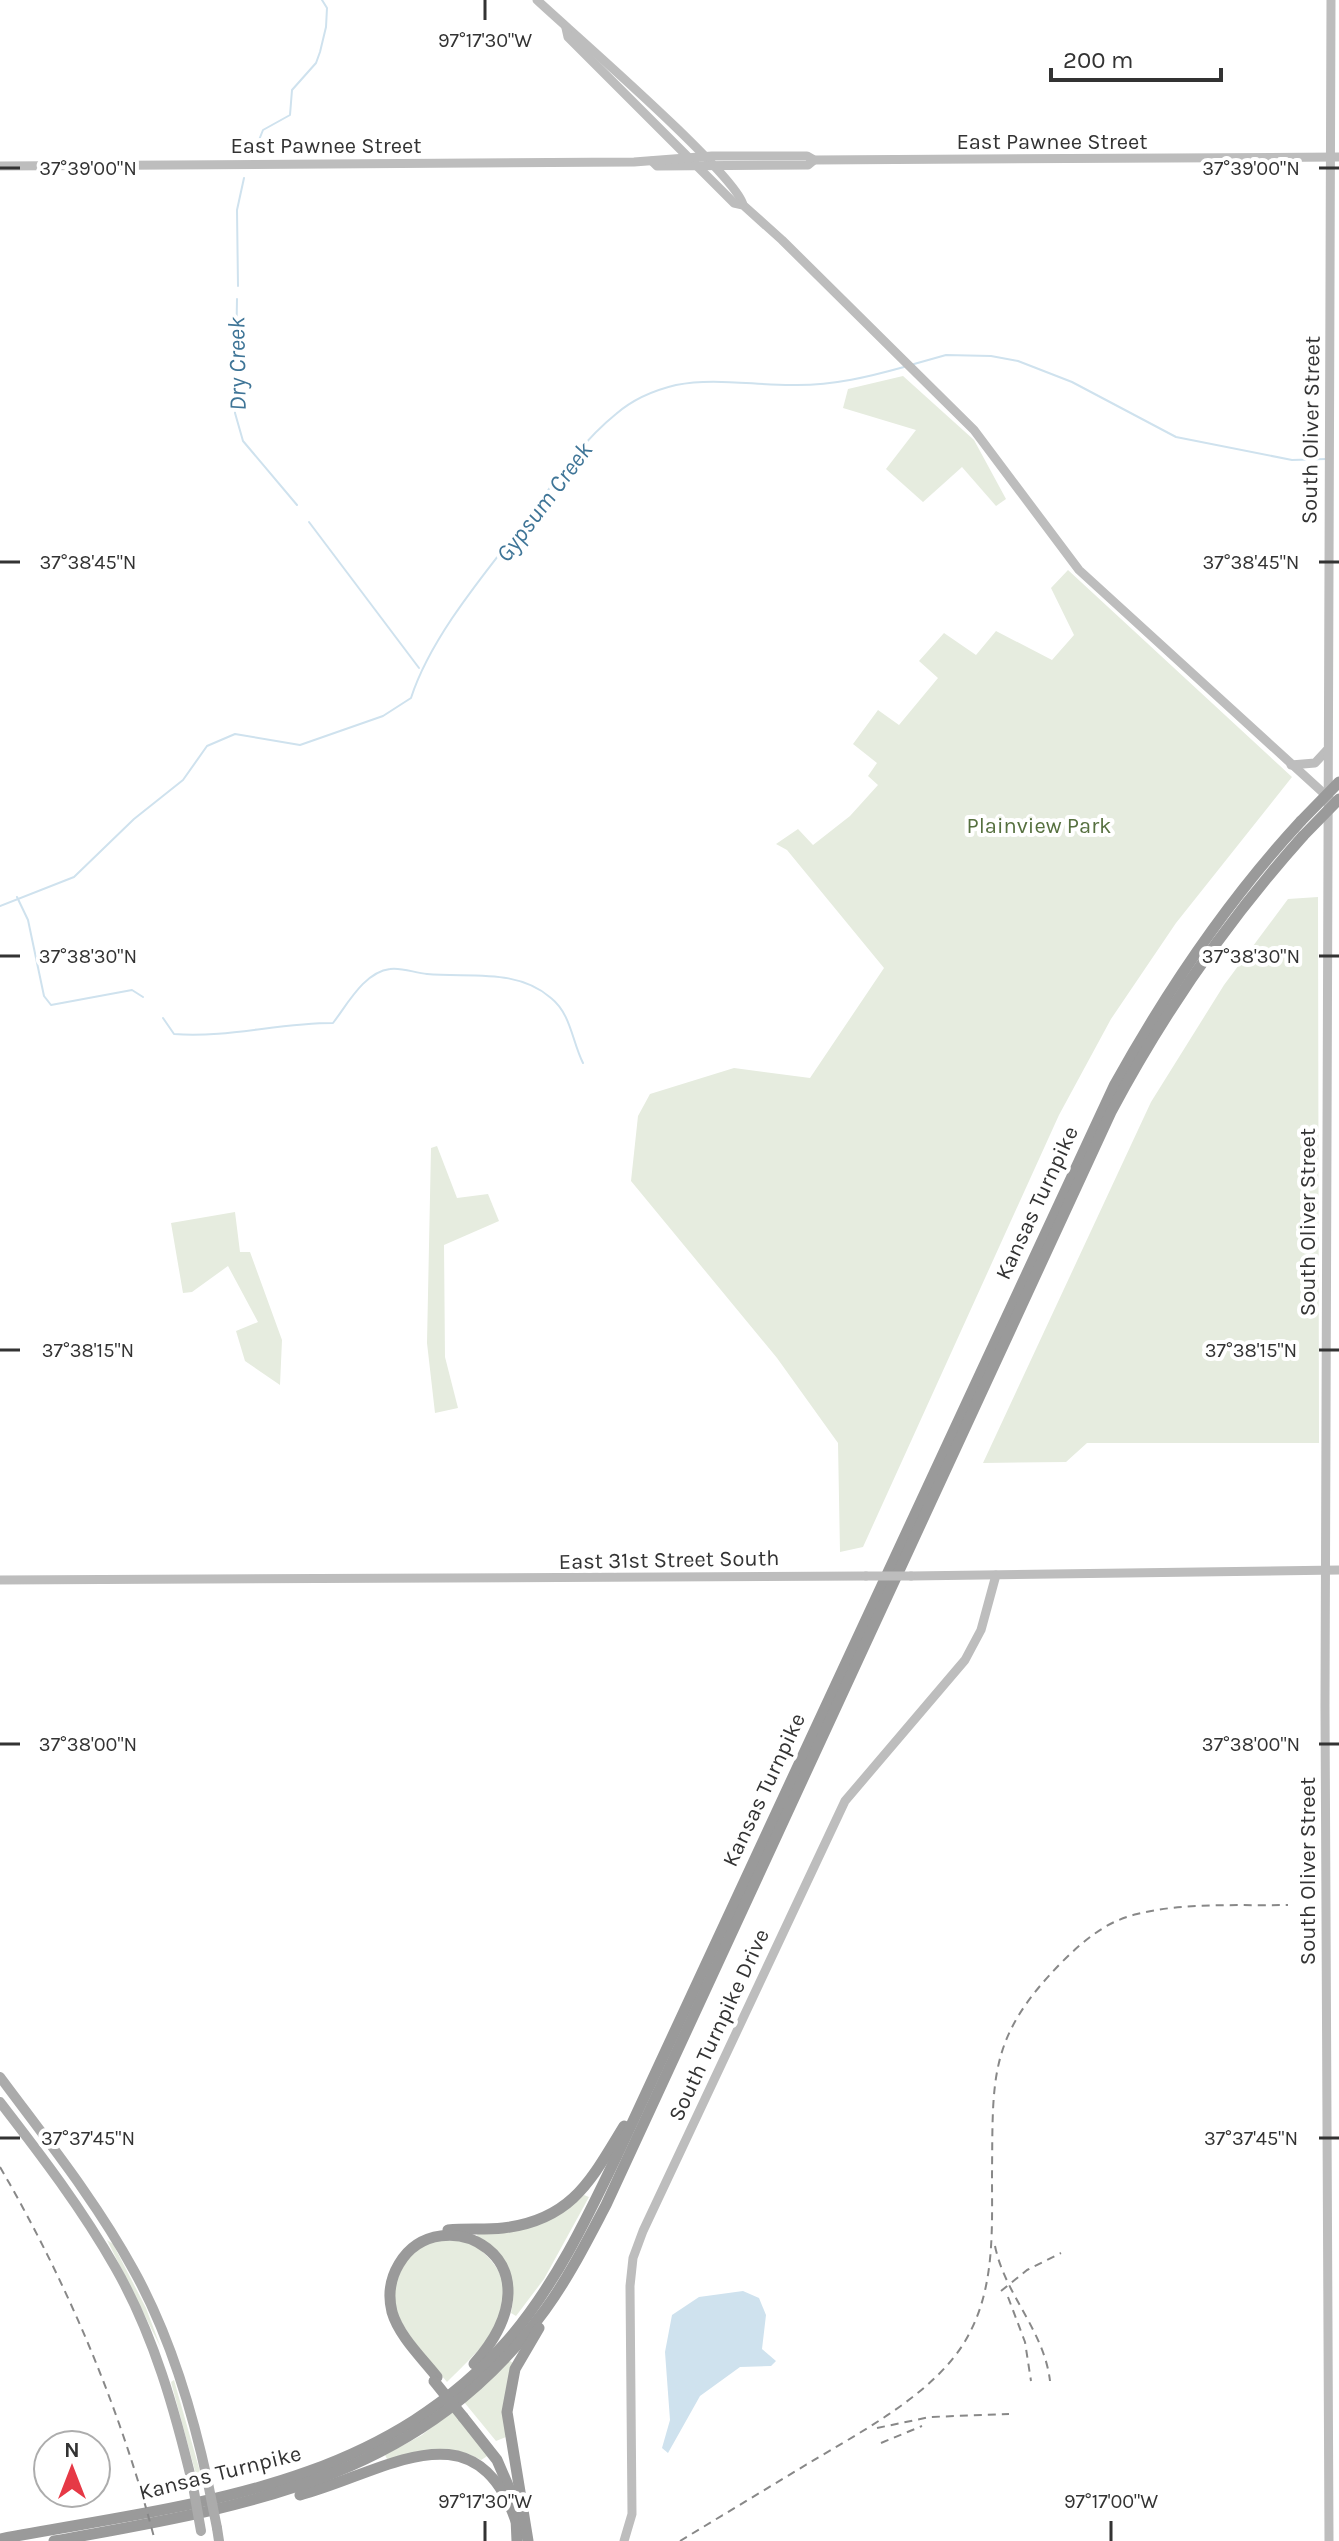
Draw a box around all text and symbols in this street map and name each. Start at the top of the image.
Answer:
text: 97°17'30"W [438,29,532,52]
scale bar [1051,32,1221,82]
text: 200 m [1063,46,1134,74]
street label: East Pawnee Street [956,129,1148,155]
street label: East Pawnee Street [230,133,422,159]
text: 37°39'00"N [39,157,137,180]
text: 37°39'00"N [1202,157,1300,180]
water label: Dry Creek [222,316,252,411]
street label: South Oliver Street [1296,336,1326,524]
water label: Gypsum Creek [490,436,599,567]
text: 37°38'45"N [39,551,137,574]
text: 37°38'45"N [1202,551,1300,574]
park label: Plainview Park [967,813,1112,839]
text: 37°38'30"N [39,945,137,968]
text: 37°38'30"N [1202,945,1300,968]
street label: Kansas Turnpike [990,1122,1084,1284]
street label: South Oliver Street [1295,1128,1321,1316]
text: 37°38'15"N [42,1339,134,1362]
text: 37°38'15"N [1205,1339,1297,1362]
street label: East 31st Street South [558,1545,780,1575]
street label: Kansas Turnpike [717,1709,811,1871]
text: 37°38'00"N [39,1733,137,1756]
text: 37°38'00"N [1202,1733,1300,1756]
street label: South Oliver Street [1295,1777,1321,1965]
street label: South Turnpike Drive [663,1925,775,2125]
text: 37°37'45"N [41,2127,135,2150]
text: 37°37'45"N [1204,2127,1298,2150]
north arrow [32,2429,112,2509]
text: N [64,2437,80,2463]
street label: Kansas Turnpike [136,2440,304,2506]
text: 97°17'30"W [438,2490,532,2513]
text: 97°17'00"W [1064,2490,1158,2513]

